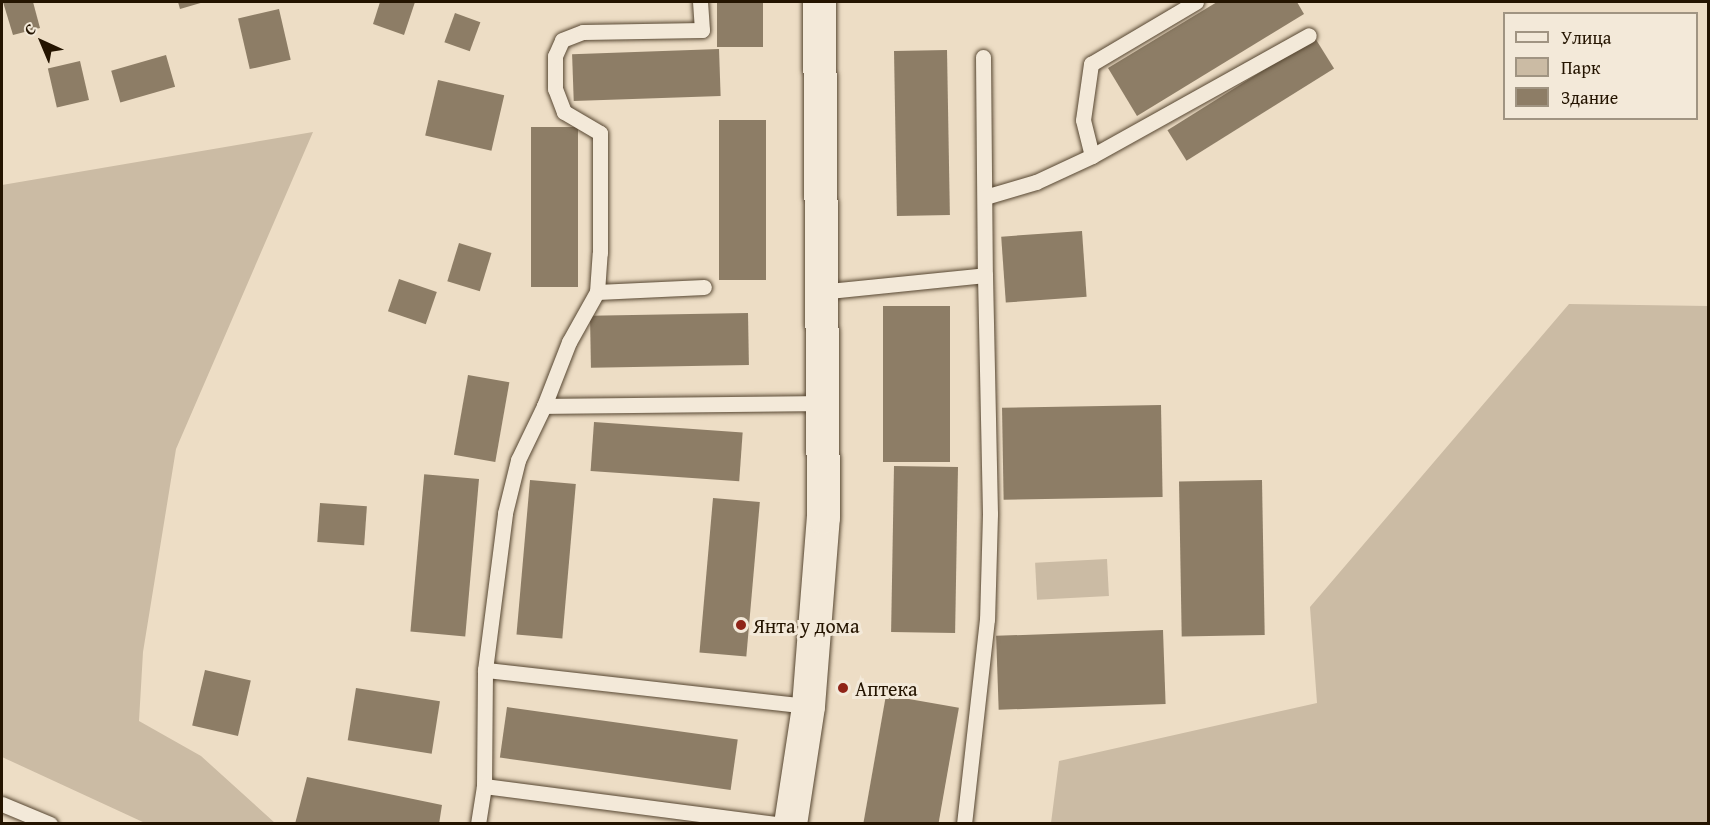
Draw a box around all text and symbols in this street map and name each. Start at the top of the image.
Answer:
north arrow [12,12,72,72]
legend [1503,12,1698,120]
text: С [18,17,41,41]
text: Улица [1561,24,1611,51]
text: Парк [1561,54,1600,81]
text: Здание [1561,84,1618,111]
place label: Янта у дома [753,613,859,637]
marker: Янта у дома [734,618,748,632]
place label: Аптека [855,676,917,700]
marker: Аптека [836,681,850,695]

